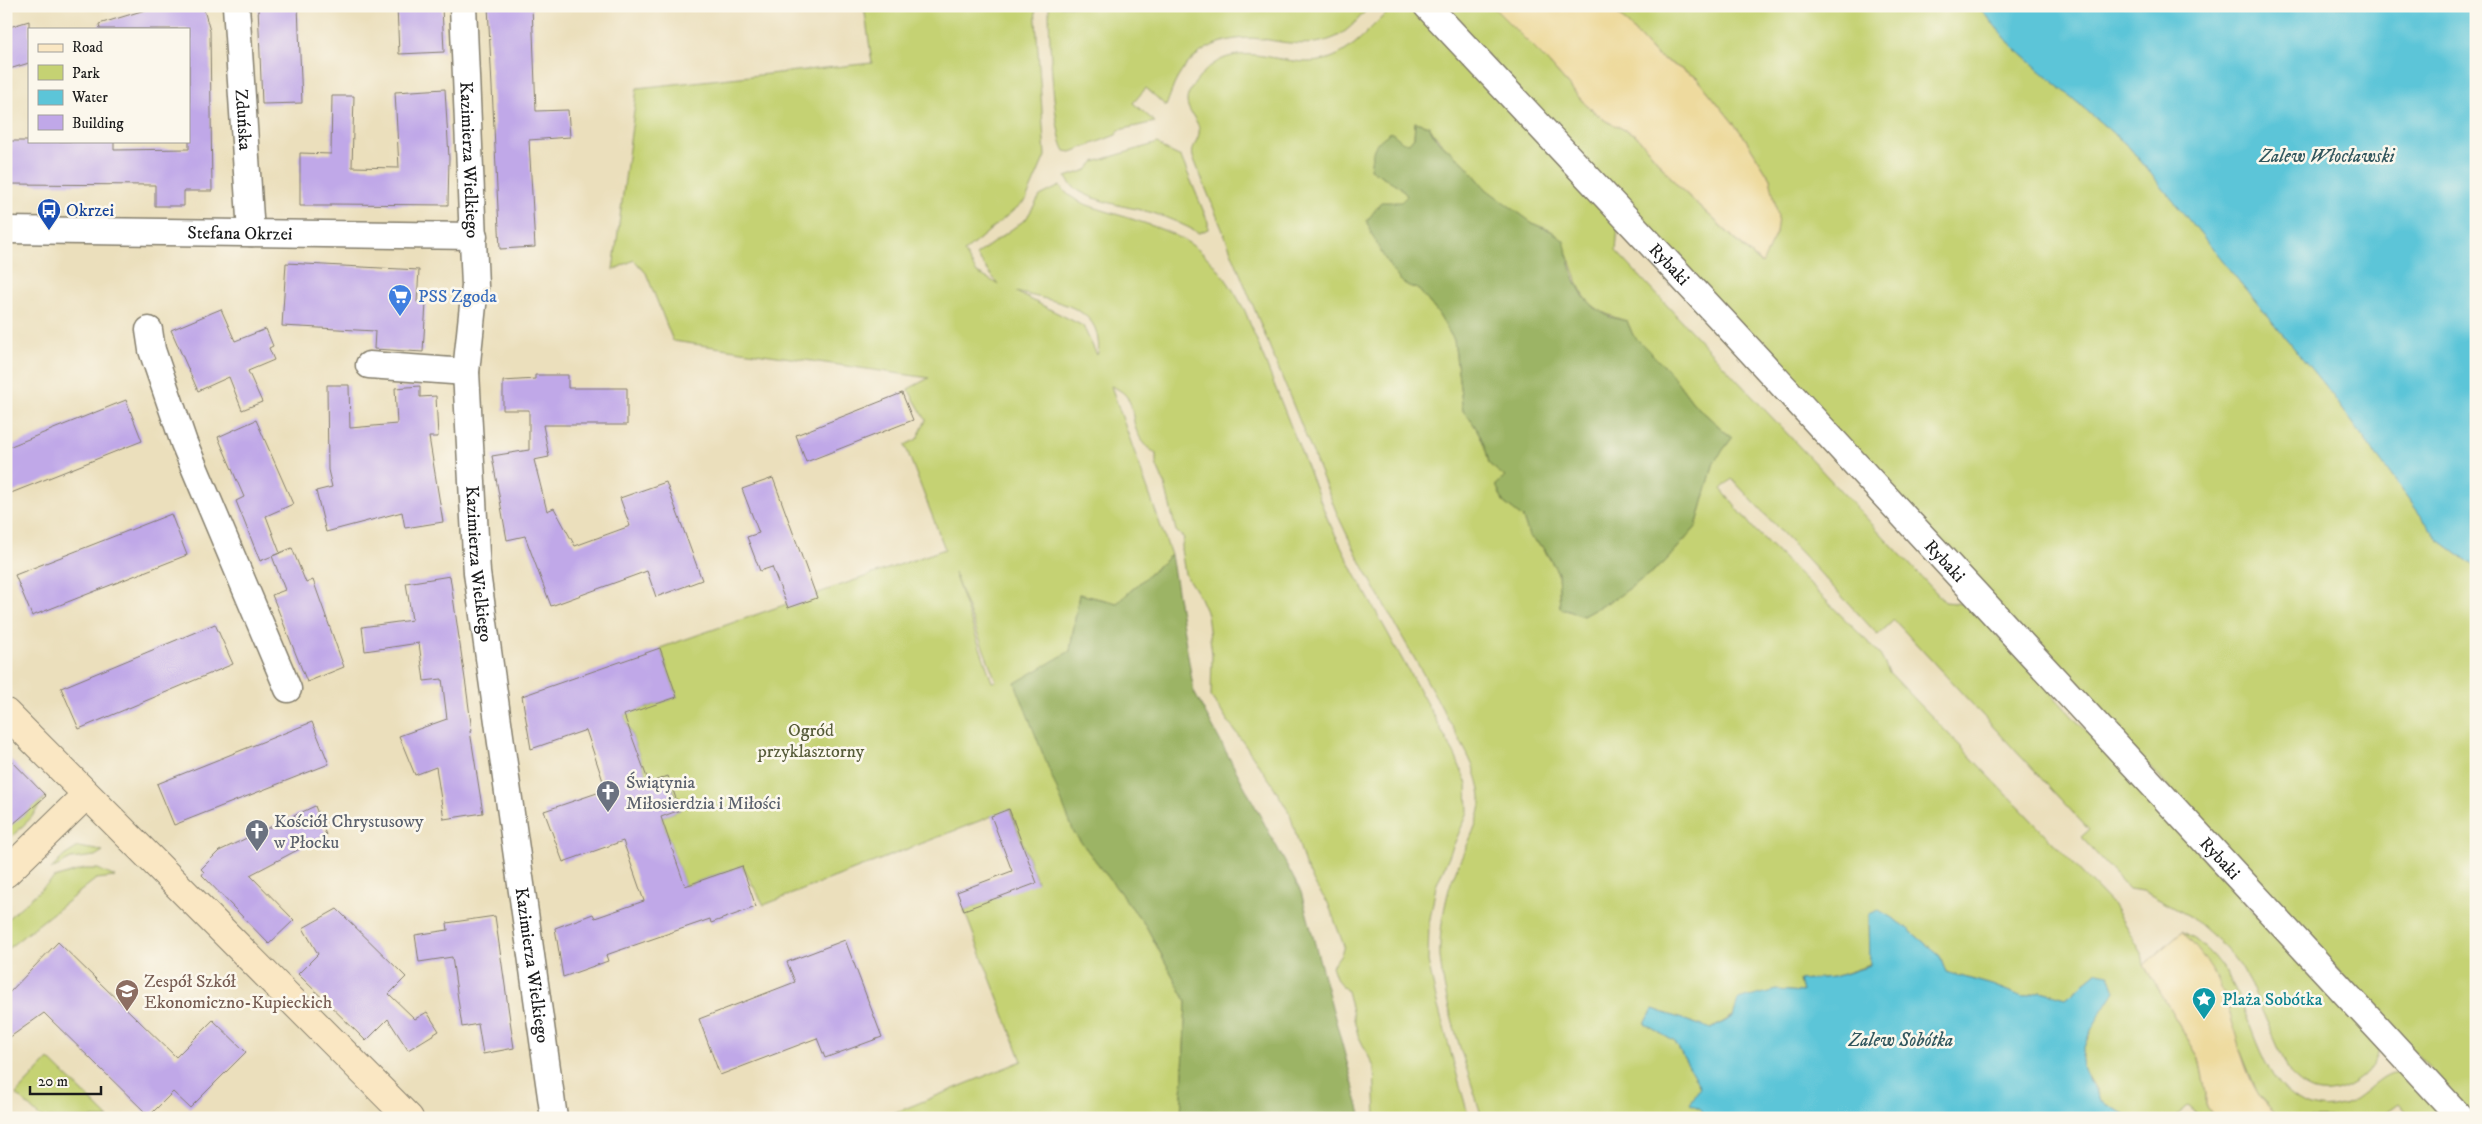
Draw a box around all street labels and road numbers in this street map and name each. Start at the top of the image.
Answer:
street label: Kazimierza Wielkiego [454,81,483,239]
street label: Zduńska [230,89,256,151]
street label: Stefana Okrzei [187,222,293,246]
street label: Rybaki [1644,239,1694,290]
street label: Kazimierza Wielkiego [460,485,497,644]
street label: Rybaki [1919,536,1969,587]
street label: Rybaki [2194,833,2244,884]
street label: Kazimierza Wielkiego [510,886,553,1045]

